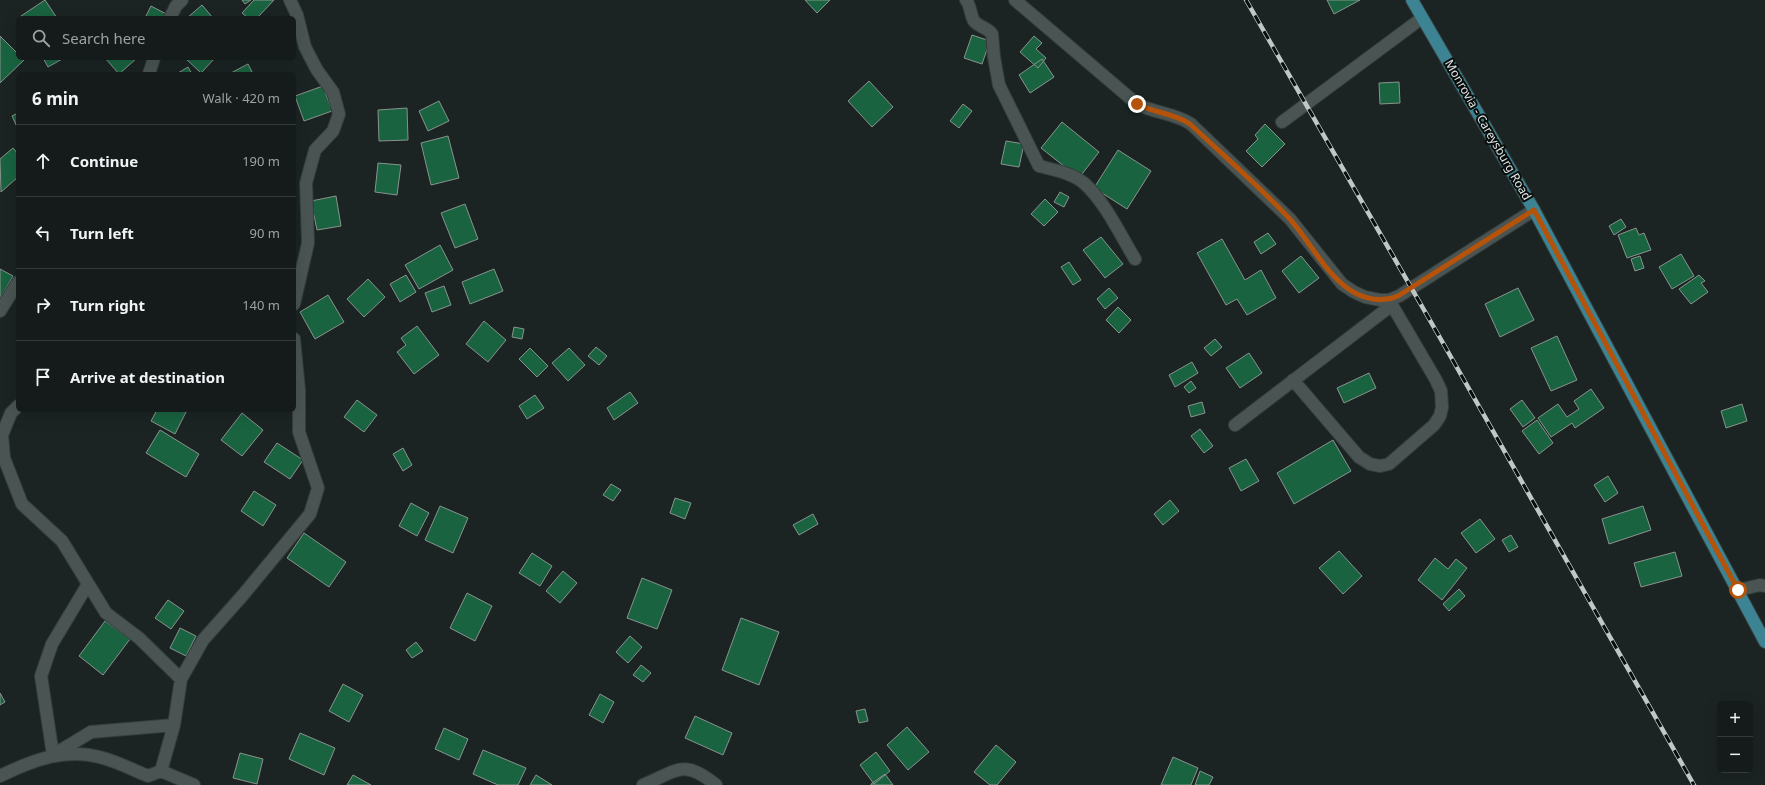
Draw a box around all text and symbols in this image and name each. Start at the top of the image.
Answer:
search box [16,16,296,60]
icon: search [30,27,52,49]
text: Search here [62,28,145,48]
street label: Monrovia - Careysburg Road [1441,56,1536,203]
text: 6 min [32,87,79,110]
text: Walk · 420 m [202,89,280,107]
route end [1128,95,1146,113]
icon: ahead [32,150,54,172]
text: Continue [70,151,138,171]
text: 190 m [242,152,280,170]
icon: left [32,222,54,244]
text: Turn left [70,223,134,243]
text: 90 m [250,224,280,242]
icon: right [32,294,54,316]
text: Turn right [70,295,145,315]
text: 140 m [242,296,280,314]
icon: arrive [32,366,54,388]
text: Arrive at destination [70,367,225,387]
route start [1729,581,1747,599]
map controls [1717,701,1753,773]
button: + [1717,701,1753,737]
button: − [1717,737,1753,773]

